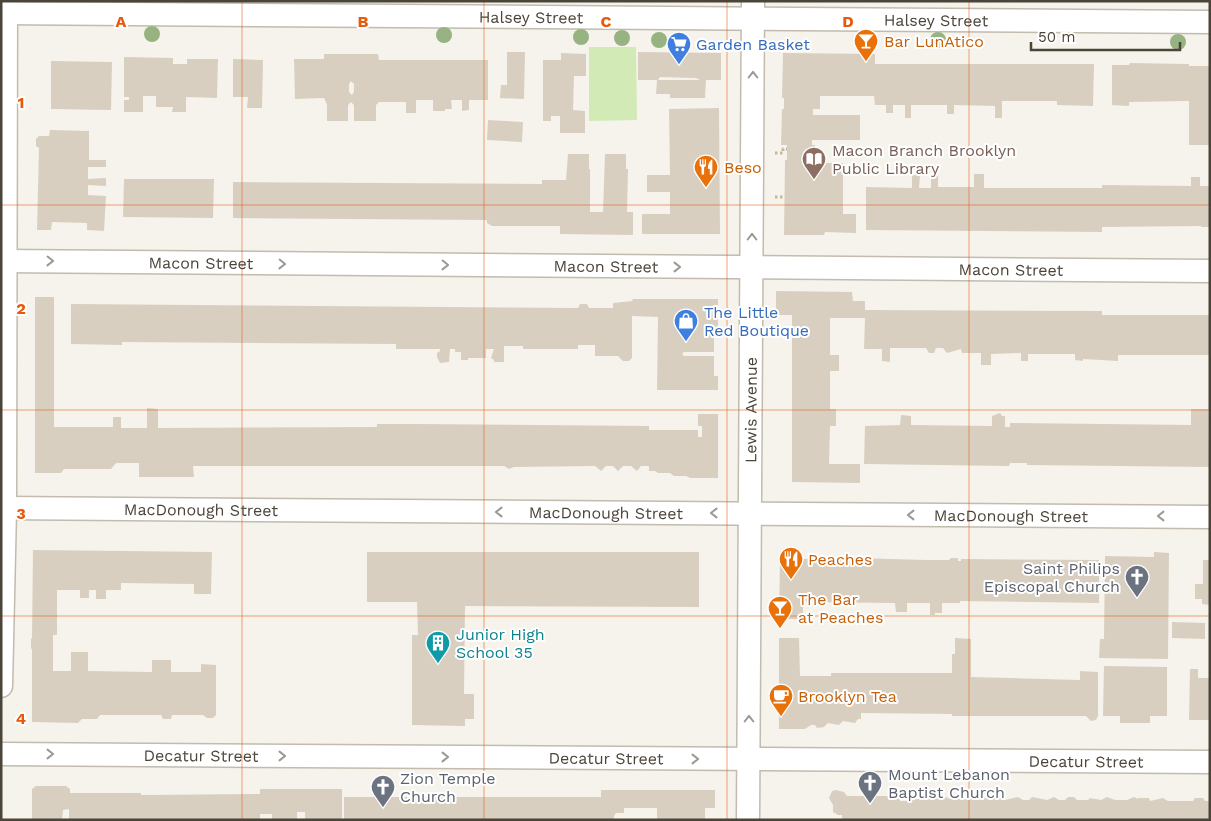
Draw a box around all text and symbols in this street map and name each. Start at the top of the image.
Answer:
street label: Halsey Street [479,8,584,27]
street label: Halsey Street [884,11,989,30]
text: A [116,12,127,31]
text: B [358,12,369,31]
text: C [601,12,612,31]
text: D [842,12,854,31]
scale bar [1031,20,1180,52]
bar icon: Bar LunAtico [853,28,879,62]
text: 50 m [1038,28,1075,46]
supermarket icon: Garden Basket [666,31,692,65]
place label: Bar LunAtico [884,32,984,51]
place label: Garden Basket [696,35,810,54]
one-way arrow [748,70,758,78]
text: 1 [18,93,24,112]
place label: Macon Branch Brooklyn Public Library [832,141,1016,178]
library icon: Macon Branch Brooklyn Public Library [801,146,827,180]
restaurant icon: Beso [693,154,719,188]
place label: Beso [724,158,762,177]
one-way arrow [747,233,757,240]
street label: Macon Street [149,253,254,273]
one-way arrow [46,256,54,267]
street label: Macon Street [553,257,659,276]
one-way arrow [279,258,287,269]
one-way arrow [442,260,449,270]
street label: Macon Street [958,260,1064,280]
one-way arrow [674,262,682,272]
text: 2 [16,299,26,318]
place label: The Little Red Boutique [704,303,809,340]
shop icon: The Little Red Boutique [673,308,699,342]
street label: Lewis Avenue [741,357,761,463]
street label: MacDonough Street [124,500,278,520]
street label: MacDonough Street [529,503,683,523]
text: 3 [16,504,26,523]
street label: MacDonough Street [934,506,1088,526]
one-way arrow [494,507,502,517]
one-way arrow [709,508,717,518]
one-way arrow [907,510,914,520]
one-way arrow [1157,511,1164,521]
restaurant icon: Peaches [778,546,804,580]
place label: Peaches [808,550,872,569]
place label: Saint Philips Episcopal Church [984,559,1120,596]
church icon: Saint Philips Episcopal Church [1124,564,1150,598]
place label: The Bar at Peaches [798,590,883,627]
bar icon: The Bar at Peaches [767,595,793,629]
place label: Junior High School 35 [456,625,545,662]
building icon: Junior High School 35 [425,630,451,664]
cafe icon: Brooklyn Tea [768,683,794,717]
place label: Brooklyn Tea [798,687,897,706]
text: 4 [16,709,26,728]
one-way arrow [743,714,754,722]
street label: Decatur Street [143,746,259,766]
one-way arrow [46,749,54,759]
street label: Decatur Street [548,749,664,768]
one-way arrow [279,751,287,761]
one-way arrow [442,752,449,762]
street label: Decatur Street [1028,752,1144,772]
one-way arrow [692,754,699,764]
place label: Mount Lebanon Baptist Church [888,765,1010,802]
place label: Zion Temple Church [400,769,495,806]
church icon: Mount Lebanon Baptist Church [857,770,883,804]
church icon: Zion Temple Church [370,774,396,808]

